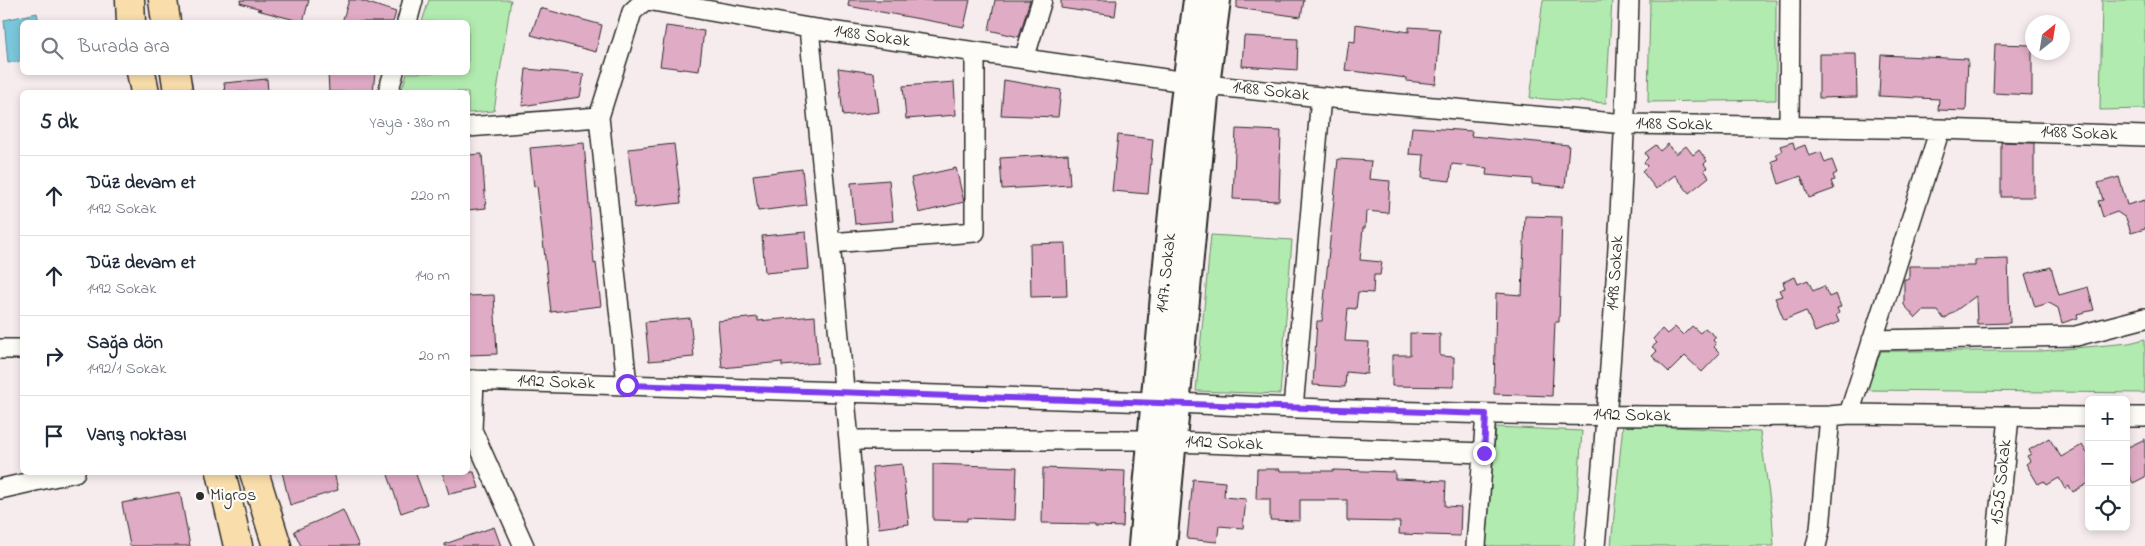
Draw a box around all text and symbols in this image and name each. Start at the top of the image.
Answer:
north arrow [2025,15,2070,60]
street label: 1488 Sokak [832,19,912,55]
search box [20,20,470,75]
icon: search [38,34,66,62]
text: Burada ara [78,34,170,61]
street label: 1488 Sokak [1231,75,1311,109]
text: 5 dk [40,108,78,138]
text: Yaya · 380 m [369,111,450,135]
street label: 1488 Sokak [1635,111,1713,139]
street label: 1488 Sokak [2040,120,2118,148]
text: Düz devam et [87,170,196,197]
icon: ahead [40,182,68,210]
text: 220 m [411,184,450,208]
text: 1492 Sokak [87,197,156,221]
street label: 1497. Sokak [1150,232,1184,314]
street label: 1498 Sokak [1600,234,1632,312]
text: Düz devam et [87,250,196,277]
icon: ahead [40,262,68,290]
text: 140 m [415,264,450,288]
text: 1492 Sokak [87,277,156,301]
text: Sağa dön [87,330,163,357]
icon: right [40,342,68,370]
text: 20 m [419,344,450,368]
text: 1492/1 Sokak [87,357,166,381]
street label: 1492 Sokak [517,369,595,397]
route start [616,374,639,397]
map controls [2085,396,2130,531]
button: + [2085,396,2130,441]
street label: 1492 Sokak [1593,402,1671,430]
icon: arrive [40,422,68,450]
text: Varış noktası [87,422,187,449]
street label: 1492 Sokak [1185,430,1263,458]
street label: 1525 Sokak [1985,438,2019,526]
button: − [2085,441,2130,486]
route end [1473,442,1496,465]
place label: Migros [210,483,256,510]
button: locate [2085,486,2130,531]
marker: Migros [194,490,206,502]

